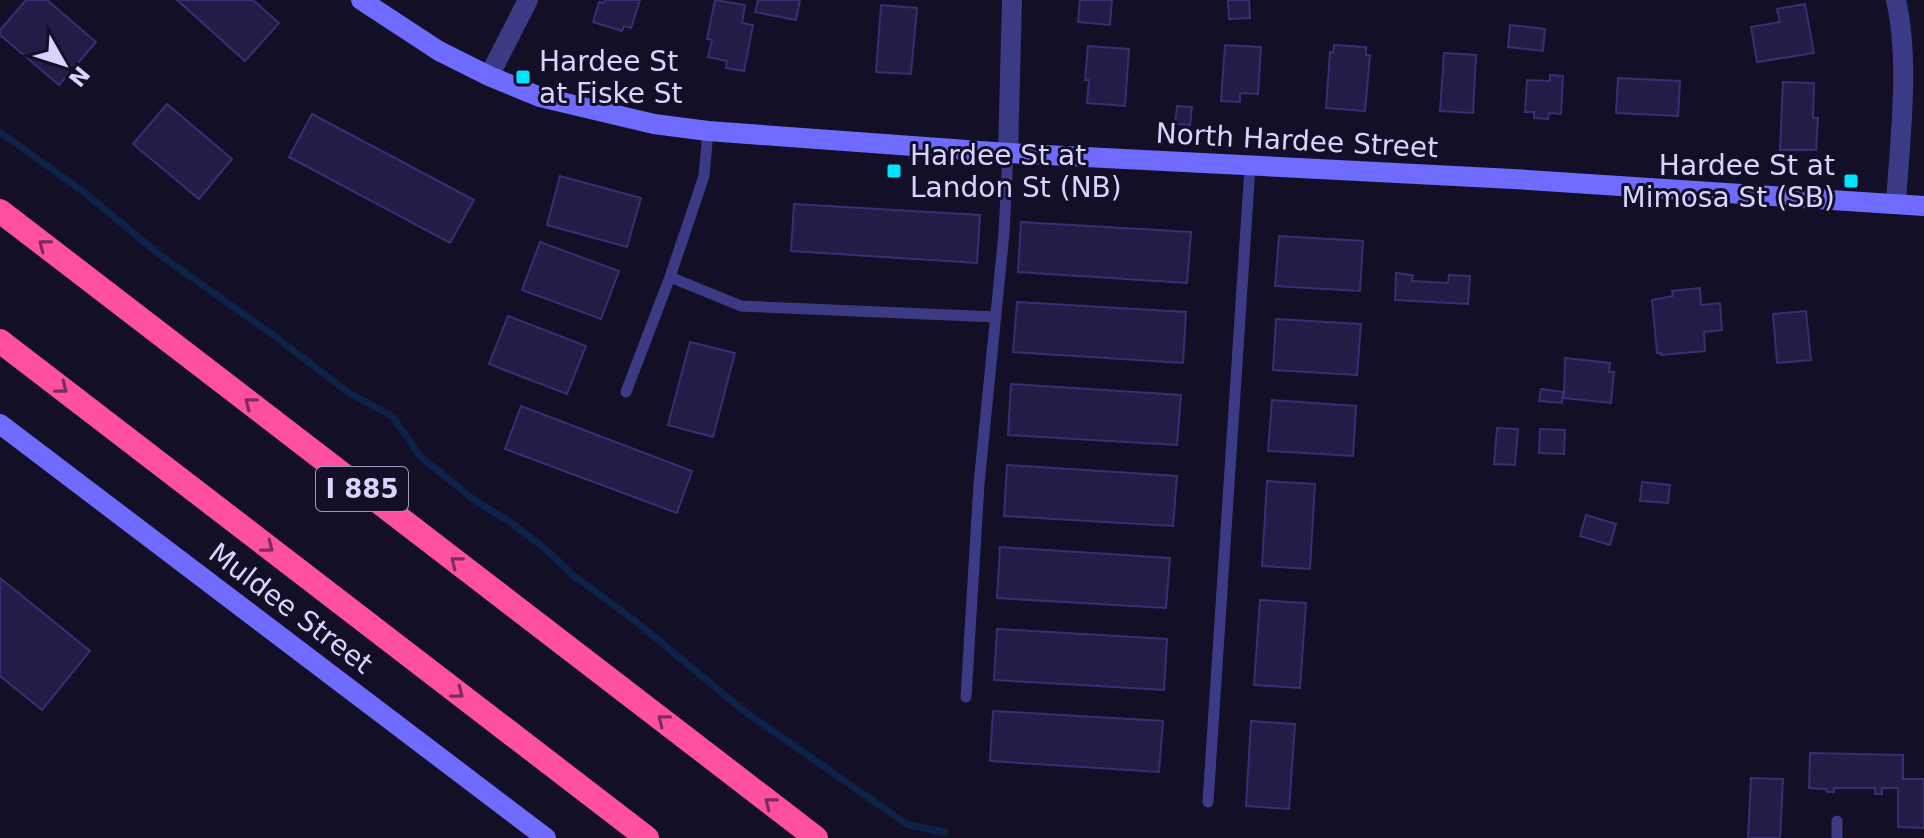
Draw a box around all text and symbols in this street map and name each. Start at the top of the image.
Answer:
north arrow [24,24,104,104]
place label: Hardee St at Fiske St [539,45,683,110]
text: N [64,61,95,91]
marker: Hardee St at Fiske St [514,68,532,86]
street label: North Hardee Street [1155,117,1439,164]
place label: Hardee St at Landon St (NB) [910,139,1122,204]
place label: Hardee St at Mimosa St (SB) [1622,149,1835,214]
marker: Hardee St at Landon St (NB) [885,162,903,180]
marker: Hardee St at Mimosa St (SB) [1842,172,1860,190]
one-way arrow [38,240,53,254]
one-way arrow [53,379,68,393]
one-way arrow [245,399,259,413]
road number: I 885 [316,467,408,511]
street label: Muldee Street [203,536,379,681]
one-way arrow [259,537,274,551]
one-way arrow [451,557,465,571]
one-way arrow [449,683,463,698]
one-way arrow [657,716,671,730]
one-way arrow [764,798,779,812]

